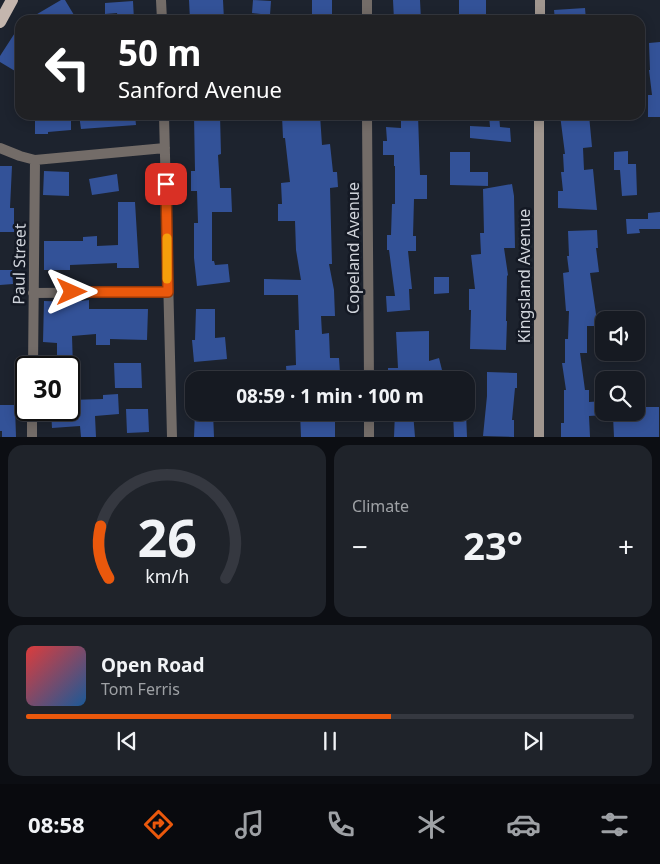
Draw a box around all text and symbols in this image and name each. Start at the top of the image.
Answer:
text: 50 m [118,29,201,76]
icon: left [35,35,100,100]
text: Sanford Avenue [118,74,282,104]
pin [145,163,187,205]
icon: arrive [152,170,180,198]
street label: Copeland Avenue [342,182,364,314]
street label: Kingsland Avenue [513,209,535,343]
street label: Paul Street [7,223,31,305]
position arrow [45,265,97,317]
map controls [595,311,645,421]
button: sound [595,311,645,361]
speed limit sign: 30 [15,356,80,421]
button: search [595,371,645,421]
text: 08:59 · 1 min · 100 m [236,383,424,409]
text: Climate [352,495,409,517]
text: 26 [137,501,197,572]
text: 23° [463,519,523,571]
text: − [352,527,368,565]
text: + [618,527,634,565]
text: km/h [145,564,189,588]
text: Open Road [101,652,204,678]
text: Tom Ferris [101,678,180,700]
icon: previous [113,727,141,755]
icon: pause [316,727,344,755]
icon: next [519,727,547,755]
icon: directions [141,807,176,842]
icon: music [232,807,267,842]
icon: phone [323,807,358,842]
icon: climate [414,807,449,842]
icon: car [506,807,541,842]
icon: filters [597,807,632,842]
text: 08:58 [28,809,85,839]

